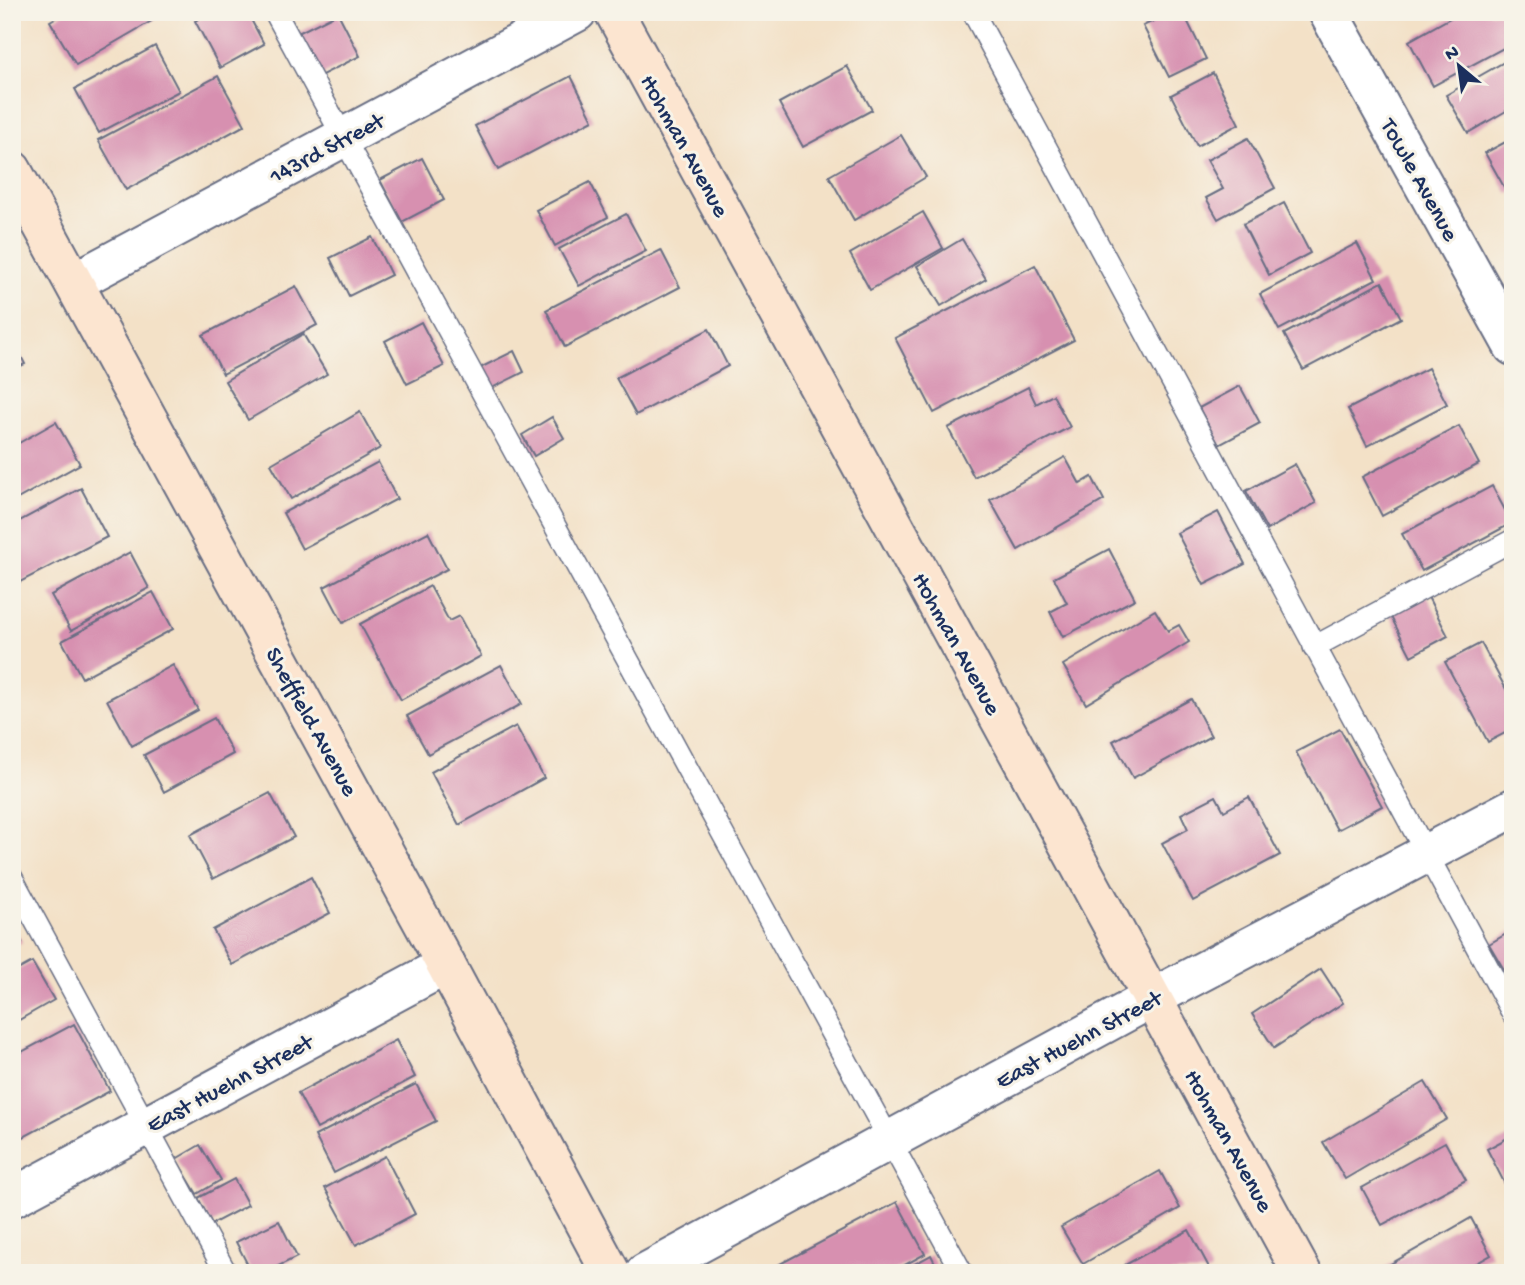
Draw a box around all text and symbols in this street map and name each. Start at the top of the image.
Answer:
north arrow [1424,32,1494,102]
text: N [1441,41,1463,67]
street label: Hohman Avenue [632,70,734,224]
street label: 143rd Street [264,107,392,193]
street label: Towle Avenue [1371,113,1464,248]
street label: Hohman Avenue [904,568,1006,722]
street label: Sheffield Avenue [257,643,363,803]
street label: East Huehn Street [992,984,1170,1097]
street label: East Huehn Street [143,1028,321,1141]
street label: Hohman Avenue [1176,1065,1278,1219]

